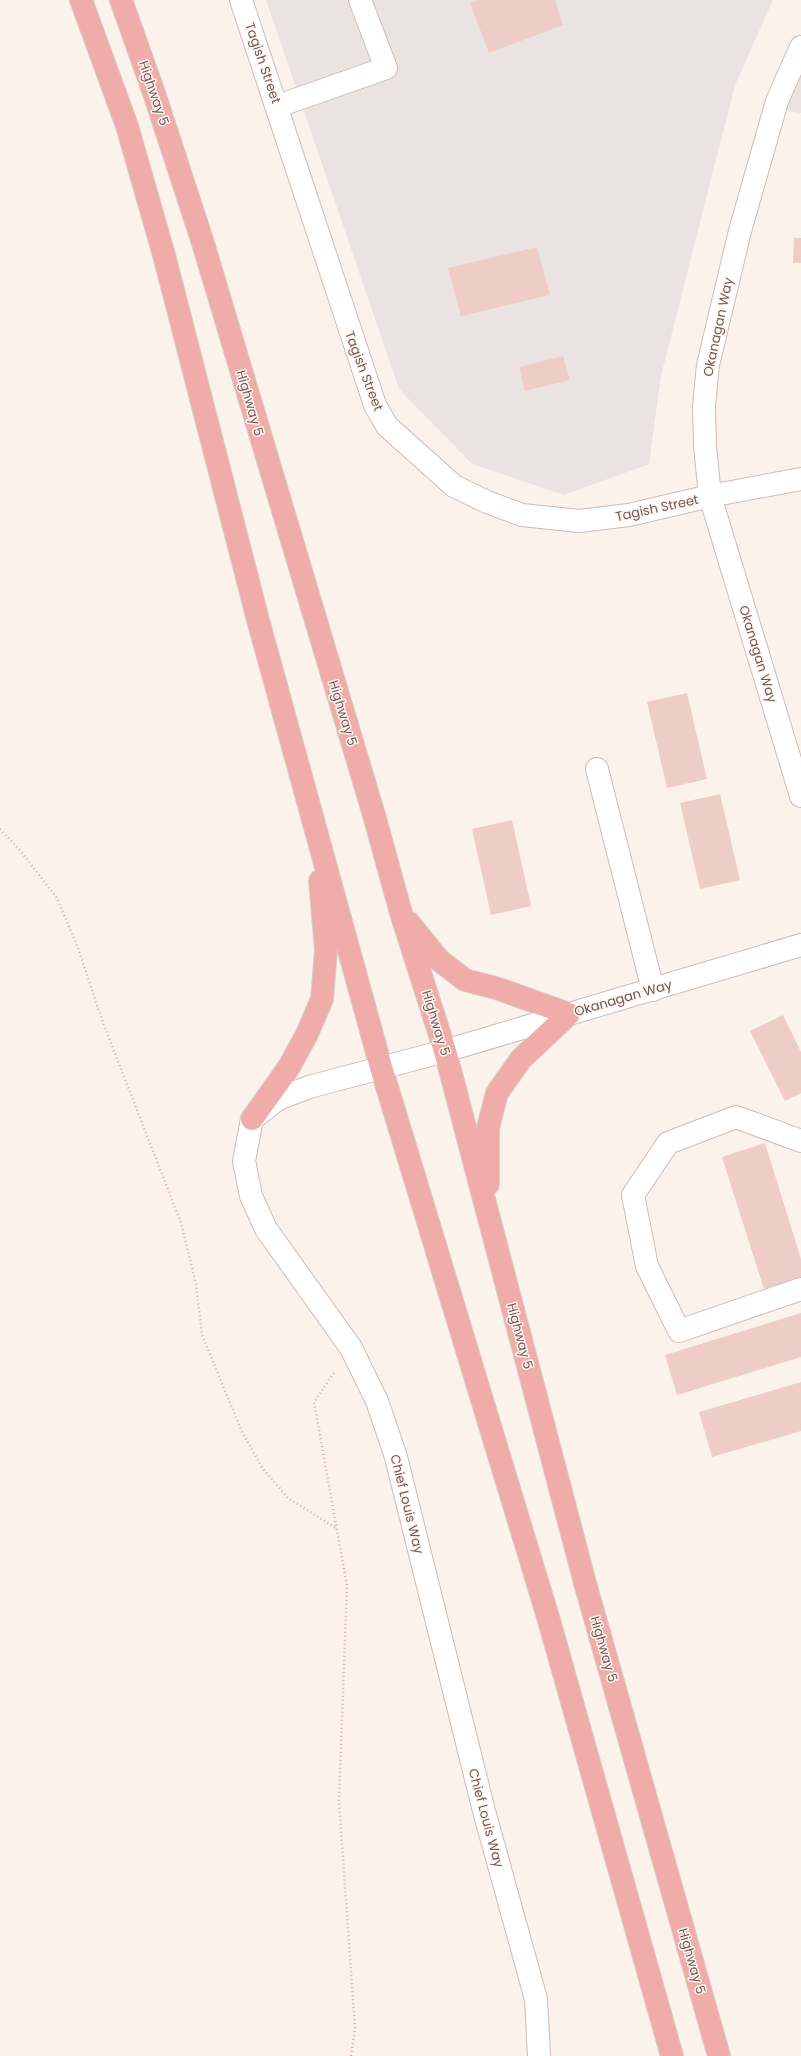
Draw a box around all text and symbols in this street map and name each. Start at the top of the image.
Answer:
street label: Tagish Street [240,20,286,106]
street label: Highway 5 [134,58,174,128]
street label: Okanagan Way [698,275,738,378]
street label: Tagish Street [340,328,388,414]
street label: Highway 5 [232,368,268,438]
street label: Tagish Street [614,490,701,526]
street label: Okanagan Way [734,603,782,706]
street label: Highway 5 [324,678,362,748]
street label: Okanagan Way [572,975,675,1021]
street label: Highway 5 [417,988,455,1058]
street label: Highway 5 [502,1301,538,1371]
street label: Chief Louis Way [385,1452,429,1556]
street label: Highway 5 [586,1614,622,1684]
street label: Chief Louis Way [464,1766,509,1870]
street label: Highway 5 [674,1926,710,1996]

